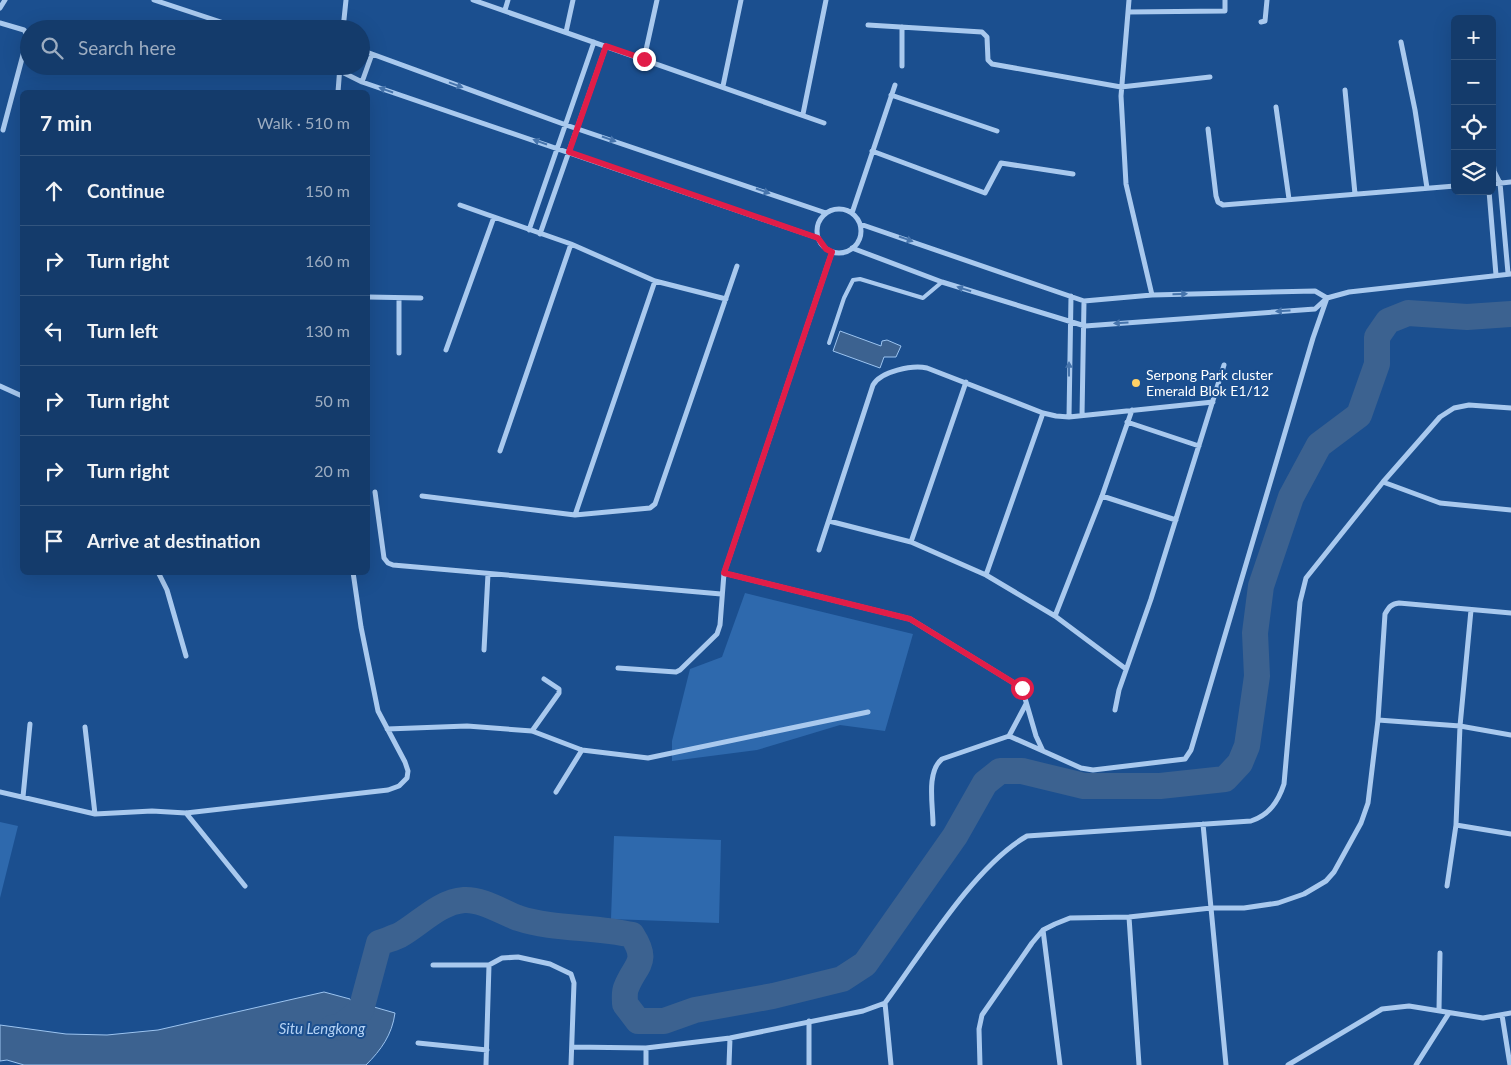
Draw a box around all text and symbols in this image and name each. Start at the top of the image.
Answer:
map controls [1451,15,1496,195]
button: + [1451,15,1496,60]
search box [20,20,370,75]
icon: search [38,34,66,62]
text: Search here [78,36,176,59]
route end [633,48,656,71]
button: − [1451,60,1496,105]
one-way arrow [449,82,464,89]
one-way arrow [378,86,393,94]
button: locate [1451,105,1496,150]
text: 7 min [40,110,92,135]
text: Walk · 510 m [257,113,350,132]
one-way arrow [602,136,617,143]
one-way arrow [532,138,547,146]
button: layers [1451,150,1496,195]
icon: ahead [40,177,68,205]
text: Continue [87,179,165,202]
text: 150 m [305,181,350,200]
one-way arrow [756,188,771,196]
one-way arrow [899,236,914,244]
icon: right [40,247,68,275]
text: Turn right [87,249,169,272]
text: 160 m [305,251,350,270]
one-way arrow [957,284,972,292]
one-way arrow [1173,290,1189,298]
one-way arrow [1275,308,1291,316]
icon: left [40,317,68,345]
text: Turn left [87,319,158,342]
one-way arrow [1113,320,1129,328]
text: 130 m [305,321,350,340]
one-way arrow [1065,361,1073,377]
place label: Serpong Park cluster Emerald Blok E1/12 [1146,366,1273,399]
marker: Serpong Park cluster Emerald Blok E1/12 [1130,377,1142,389]
icon: right [40,387,68,415]
text: Turn right [87,389,169,412]
text: 50 m [314,391,350,410]
icon: right [40,457,68,485]
text: Turn right [87,459,169,482]
text: 20 m [314,461,350,480]
icon: arrive [40,527,68,555]
text: Arrive at destination [87,529,260,552]
route start [1011,677,1034,700]
water label: Situ Lengkong [279,1019,366,1037]

